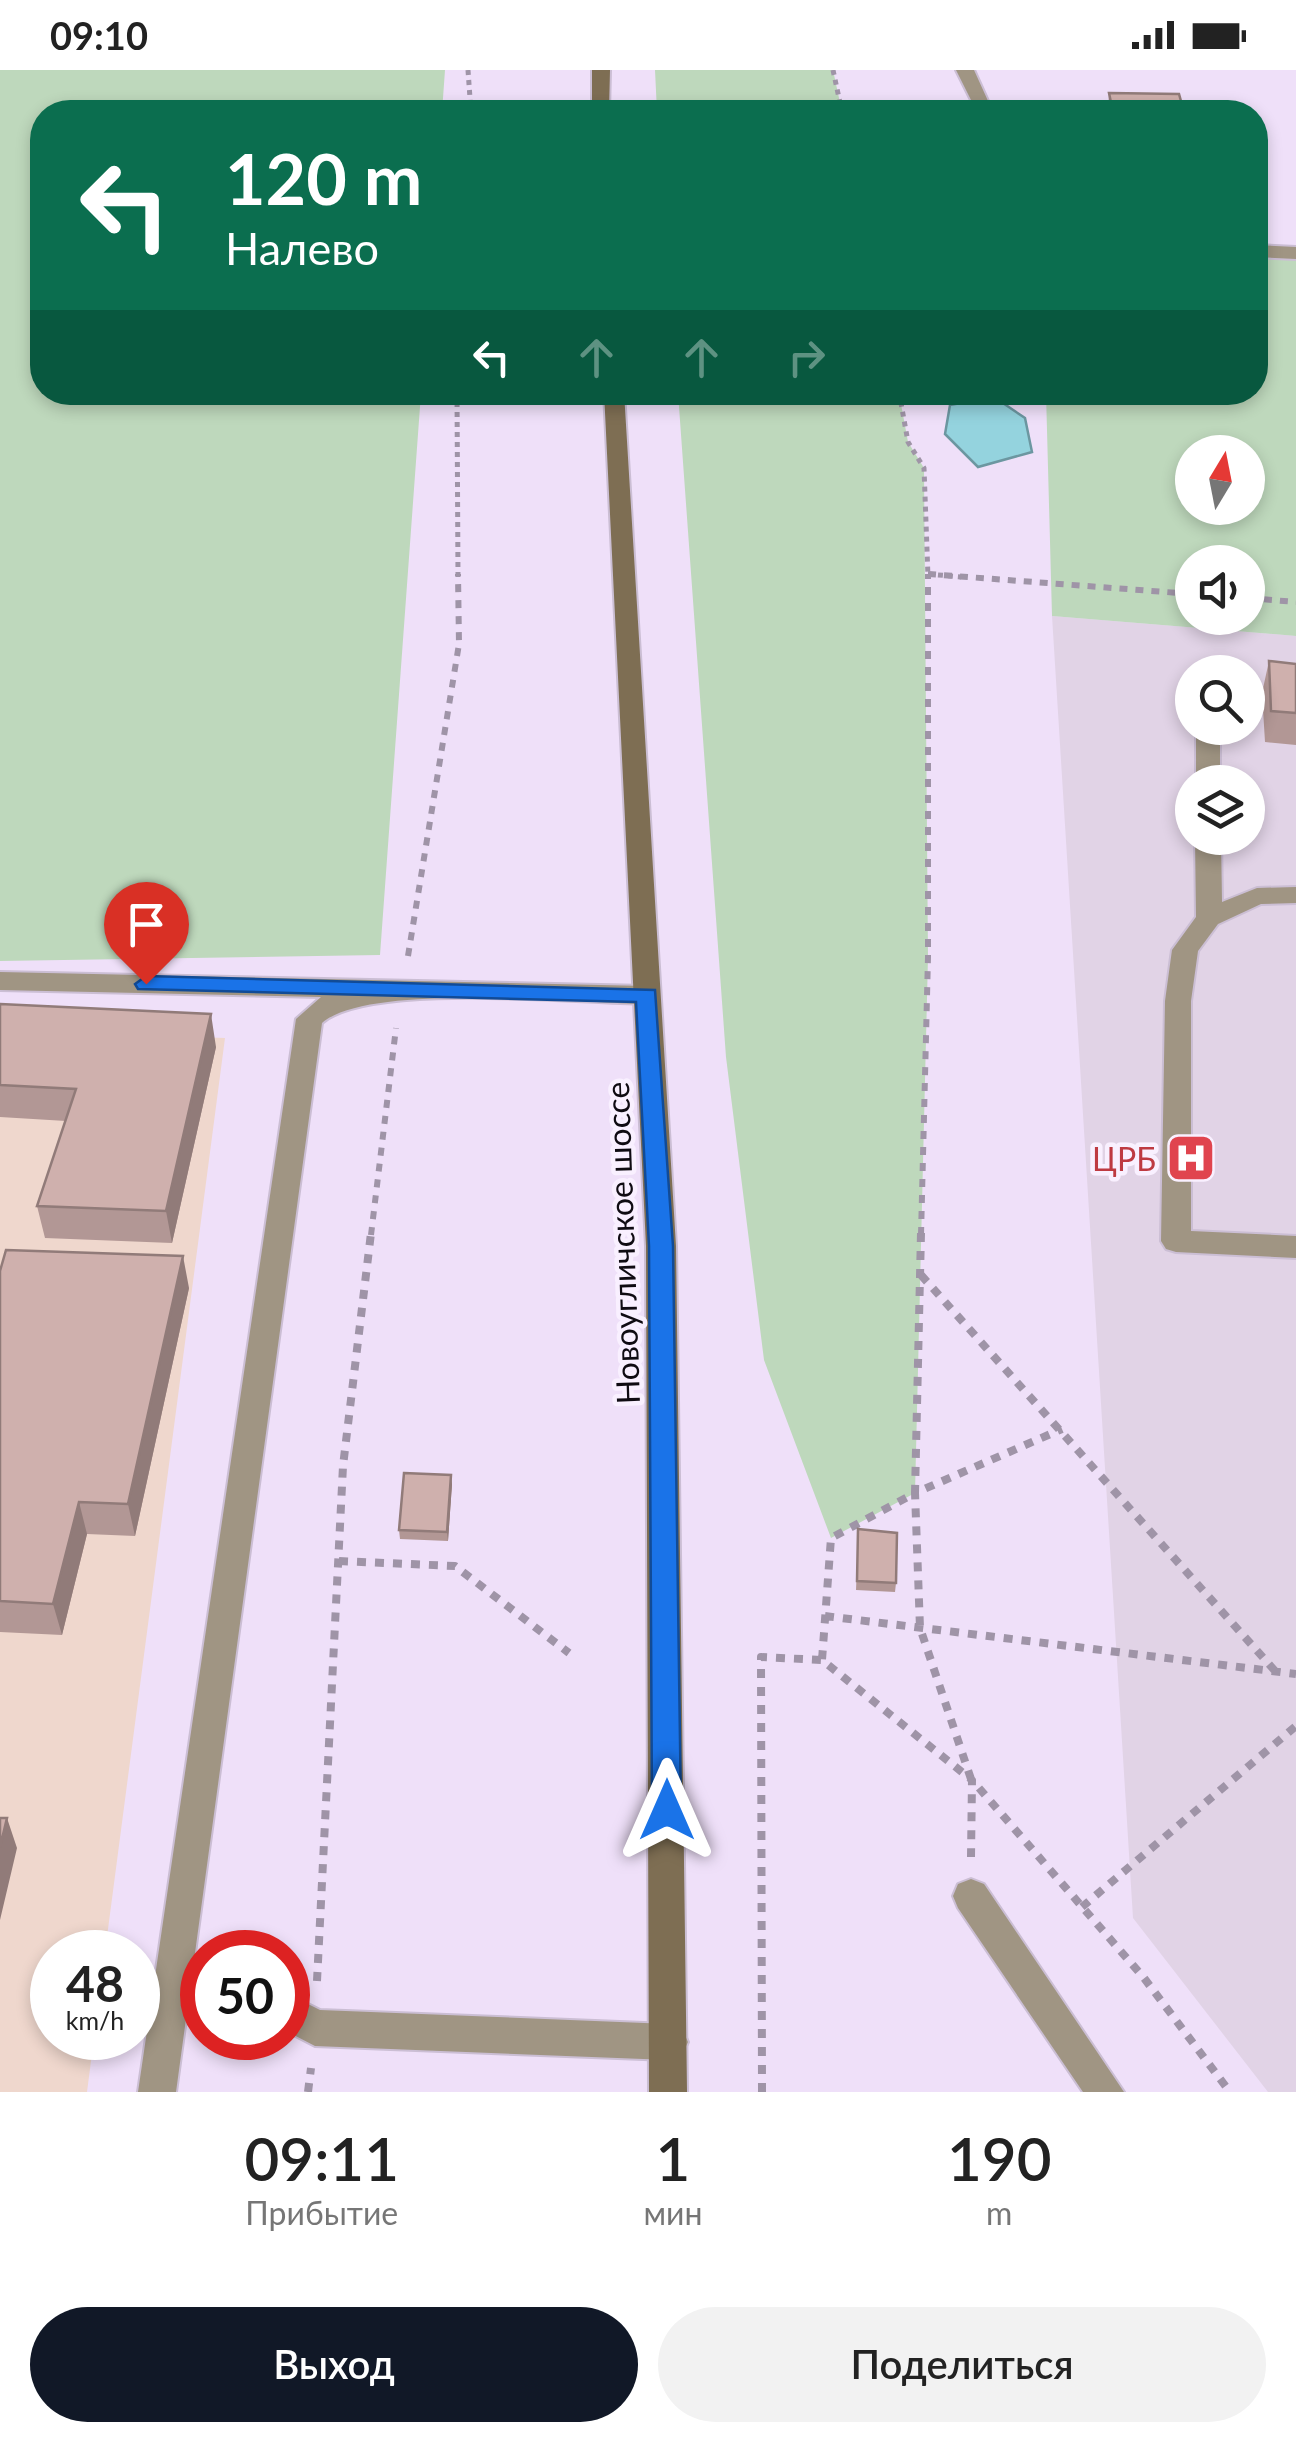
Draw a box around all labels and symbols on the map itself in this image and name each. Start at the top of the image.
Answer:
north arrow [1175,435,1265,525]
pin [104,882,189,985]
street label: Новоугличское шоссе [597,1081,647,1405]
hospital icon: ЦРБ [1165,1132,1217,1184]
place label: ЦРБ [1092,1139,1156,1178]
position arrow [615,1758,719,1862]
speed limit sign: 50 [180,1930,310,2060]

